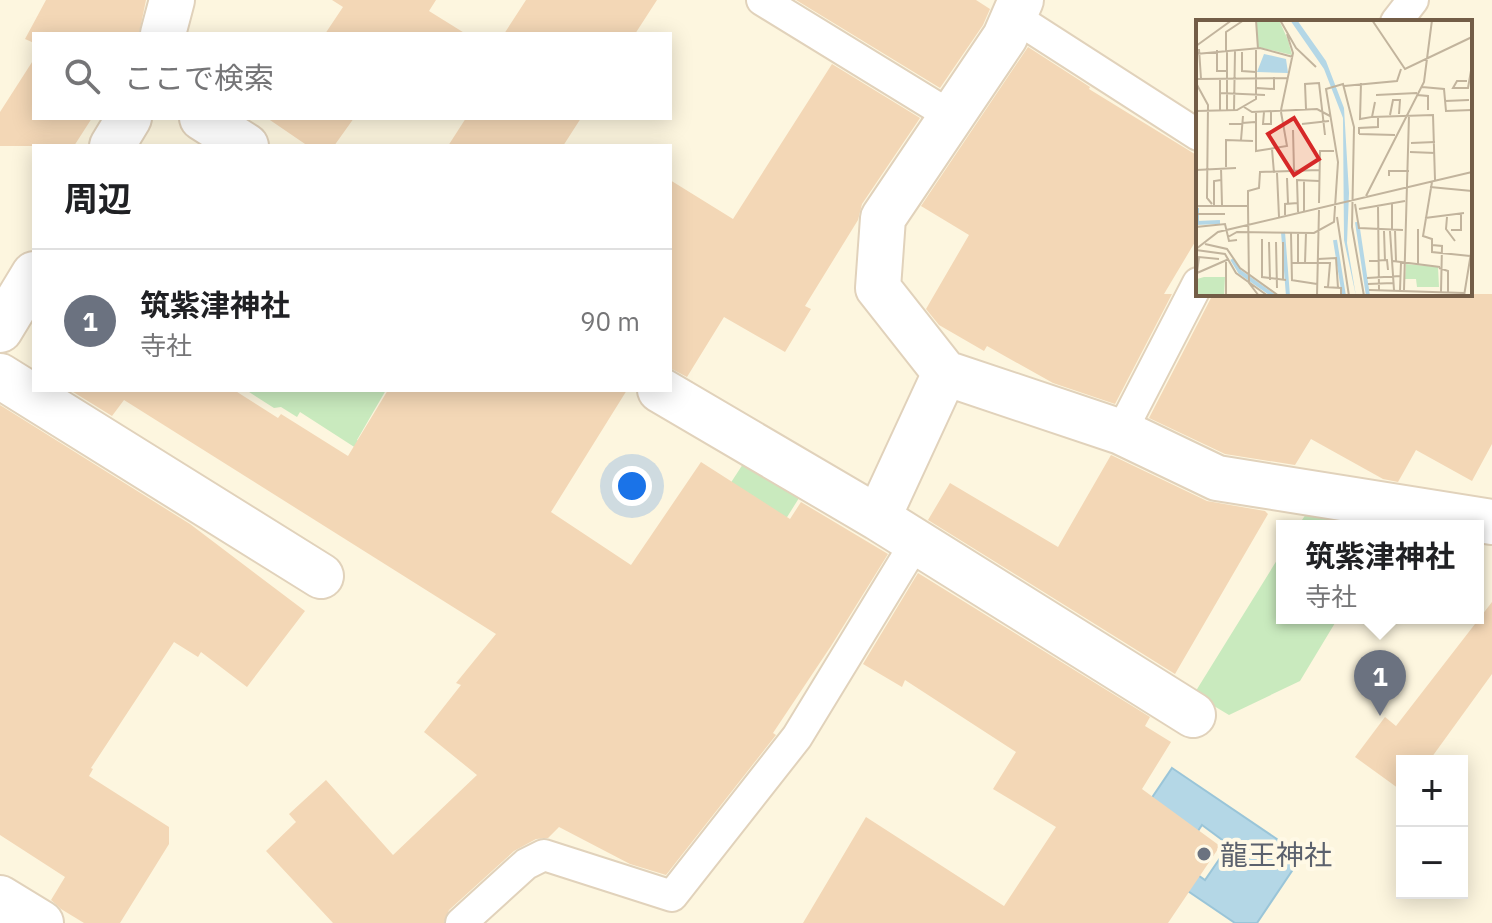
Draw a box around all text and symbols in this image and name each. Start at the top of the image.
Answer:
inset map [1196,20,1472,296]
search box [32,32,672,120]
icon: search [60,54,104,98]
text: ここで検索 [124,58,274,97]
text: 周辺 [64,176,132,220]
text: 筑紫津神社 [140,285,290,324]
text: 1 [82,304,98,338]
text: 90 m [580,304,640,338]
text: 寺社 [140,328,192,362]
your location [612,466,652,506]
popup [1276,520,1484,624]
text: 筑紫津神社 [1305,536,1455,575]
text: 寺社 [1305,579,1357,613]
pin: 1 [1354,650,1406,716]
map controls [1396,755,1468,899]
button: + [1396,755,1468,827]
button: − [1396,827,1468,899]
place label: 龍王神社 [1220,836,1332,873]
marker: 龍王神社 [1195,845,1213,863]

